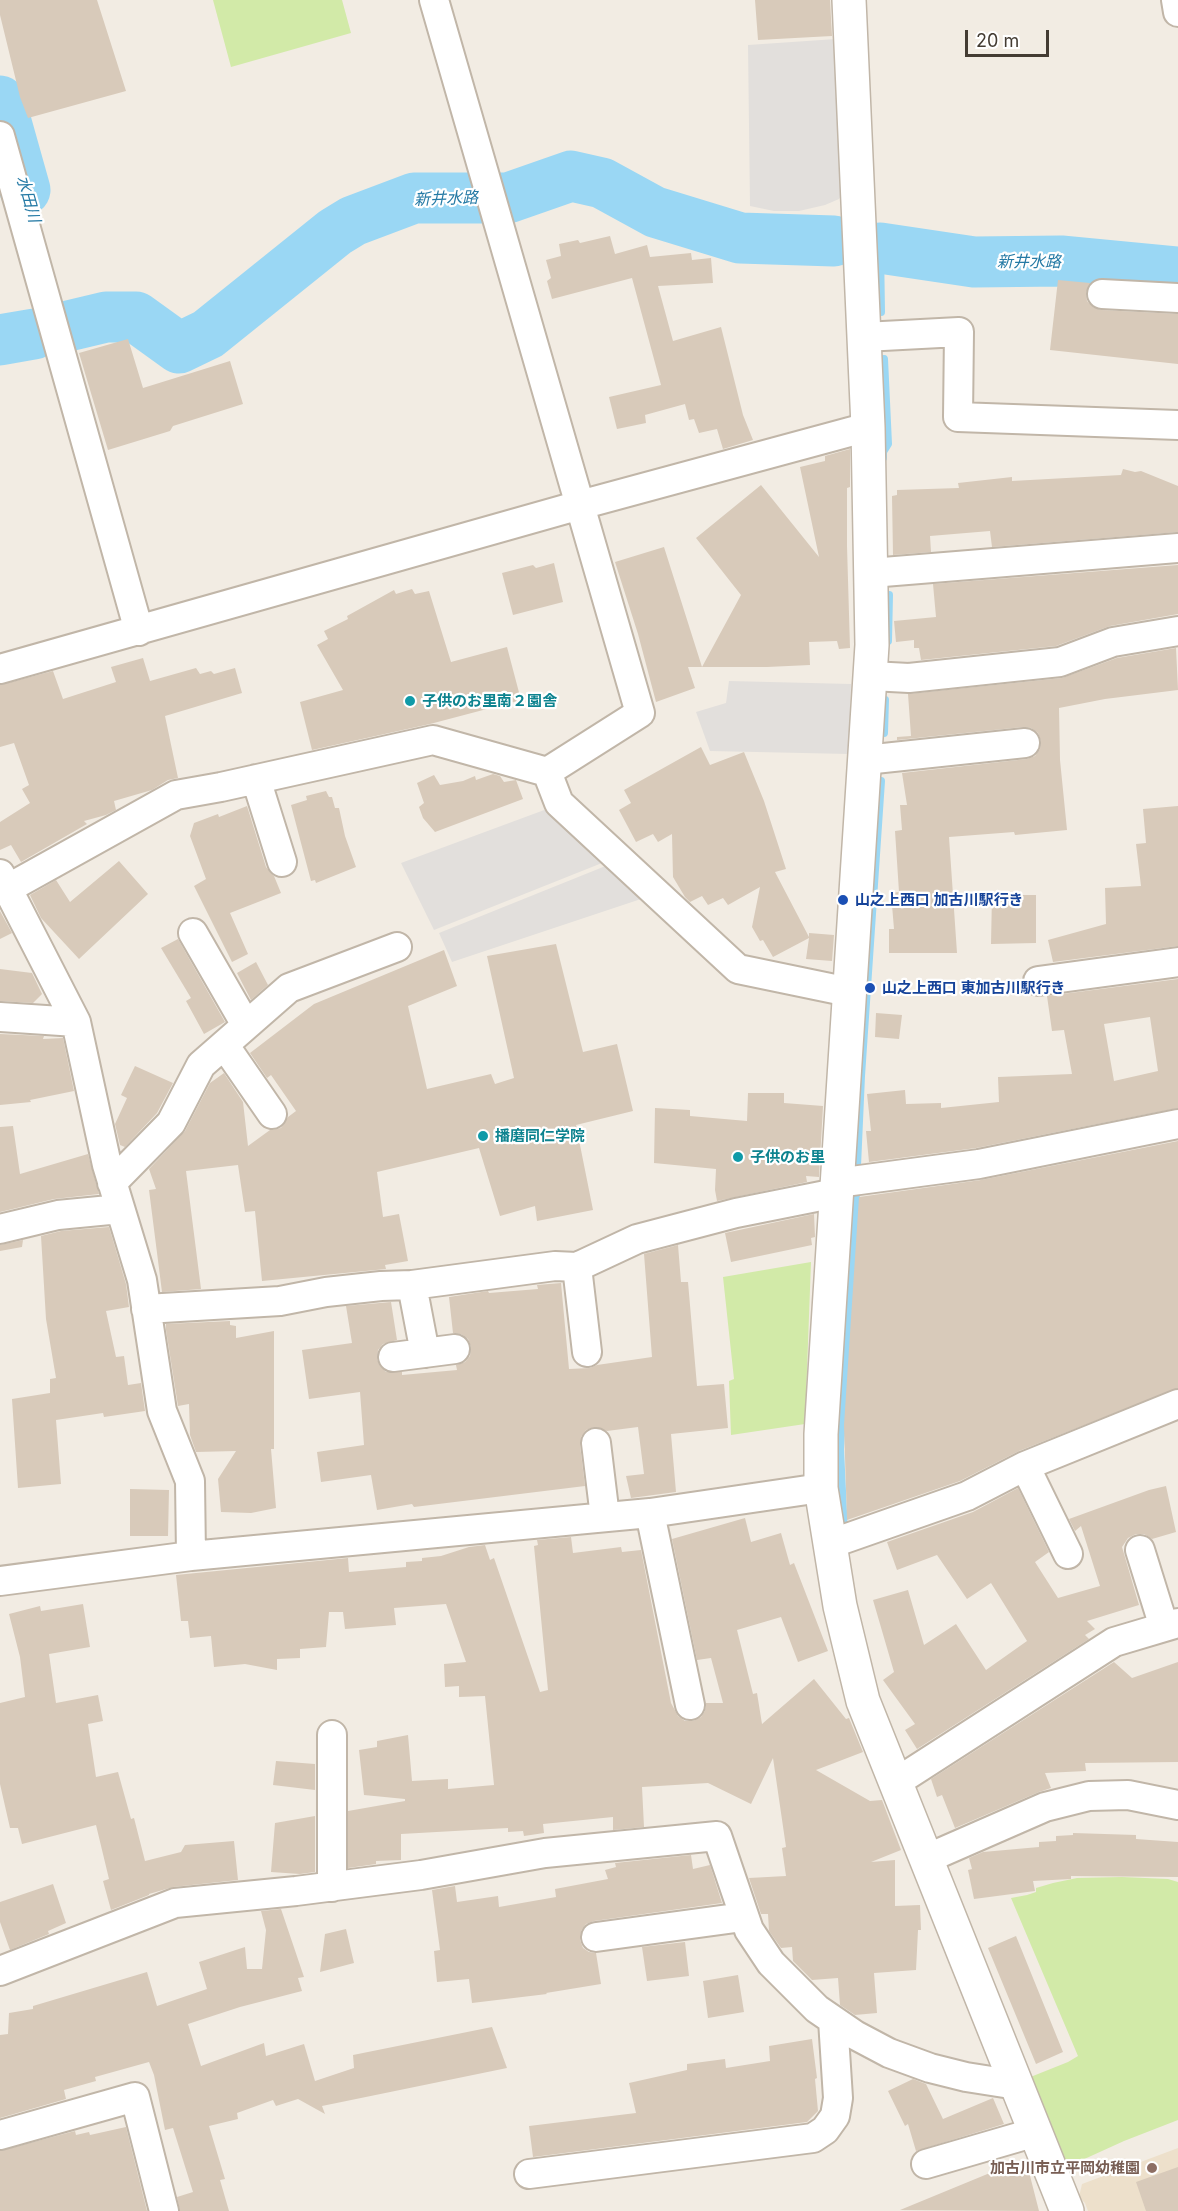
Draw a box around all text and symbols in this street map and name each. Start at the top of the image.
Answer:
scale bar [968,18,1052,56]
text: 20 m [976,30,1019,51]
water label: 水田川 [12,173,44,225]
water label: 新井水路 [414,188,478,210]
water label: 新井水路 [997,252,1061,272]
place label: 子供のお里南２園舎 [422,692,557,710]
marker: 子供のお里南２園舎 [403,694,417,708]
place label: 山之上西口 加古川駅行き [855,891,1024,909]
marker: 山之上西口 加古川駅行き [836,893,850,907]
place label: 山之上西口 東加古川駅行き [882,979,1066,997]
marker: 山之上西口 東加古川駅行き [863,981,877,995]
place label: 播磨同仁学院 [495,1127,585,1145]
marker: 播磨同仁学院 [476,1129,490,1143]
place label: 子供のお里 [750,1148,825,1166]
marker: 子供のお里 [731,1150,745,1164]
place label: 加古川市立平岡幼稚園 [990,2159,1140,2177]
marker: 加古川市立平岡幼稚園 [1145,2161,1159,2175]

